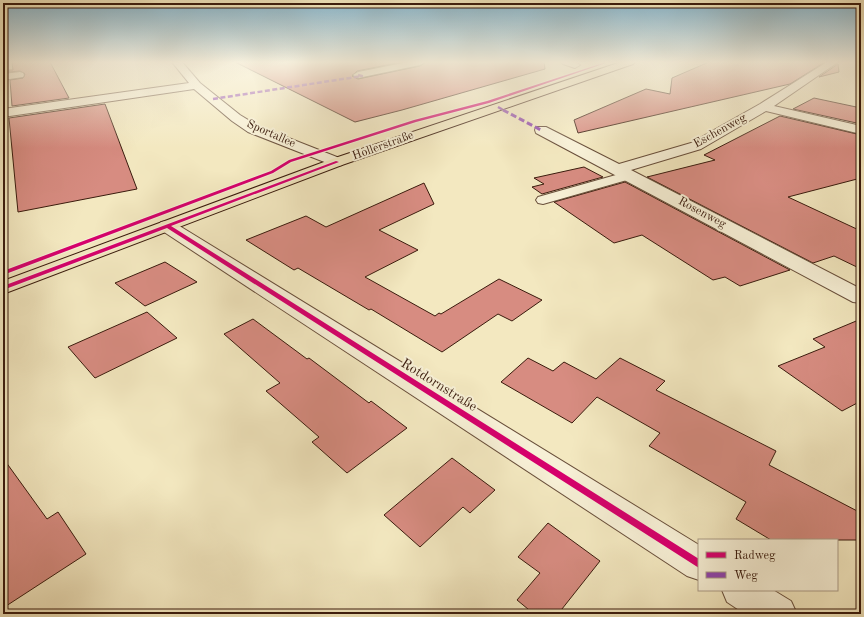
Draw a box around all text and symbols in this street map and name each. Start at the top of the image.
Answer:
street label: Eschenweg [692,111,749,150]
street label: Sportallee [245,118,298,150]
street label: Hollerstraße [351,129,416,163]
street label: Rosenweg [676,195,728,231]
street label: Rotdornstraße [398,356,480,414]
legend [698,539,838,591]
text: Radweg [734,550,776,562]
text: Weg [734,570,758,582]

